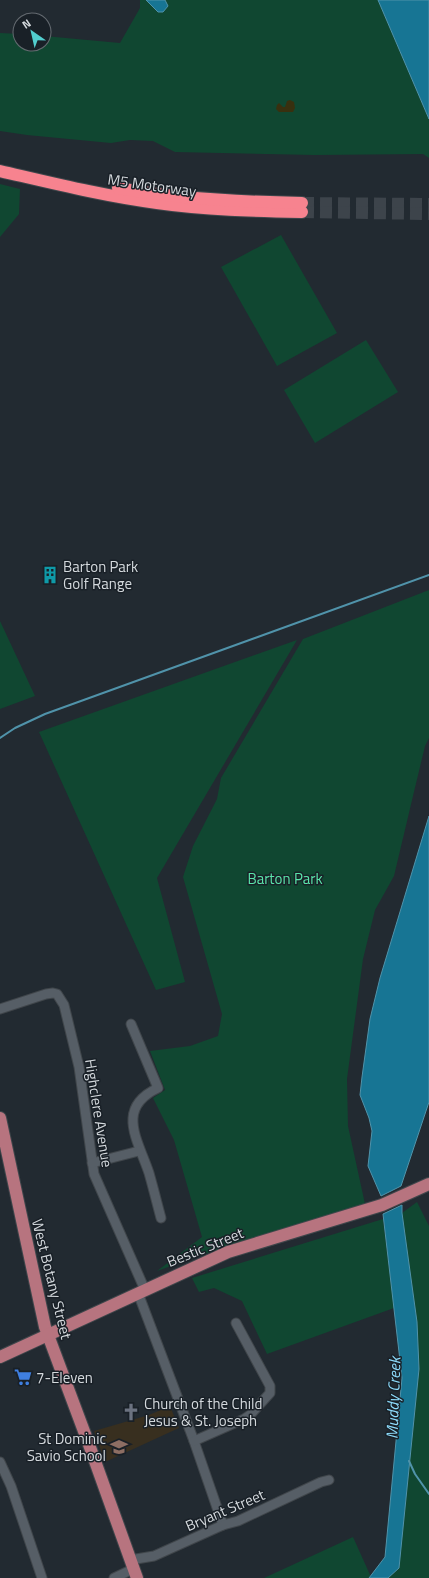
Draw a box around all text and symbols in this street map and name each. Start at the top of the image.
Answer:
north arrow [12,12,52,52]
text: N [19,15,34,32]
street label: M5 Motorway [106,167,198,203]
place label: Barton Park Golf Range [63,555,138,595]
building icon: Barton Park Golf Range [40,565,60,585]
park label: Barton Park [247,867,323,890]
street label: Highclere Avenue [79,1057,119,1169]
street label: West Botany Street [26,1216,78,1342]
street label: Bestic Street [163,1221,247,1273]
water label: Muddy Creek [380,1355,406,1439]
place label: 7-Eleven [36,1366,93,1389]
supermarket icon: 7-Eleven [13,1367,33,1387]
place label: Church of the Child Jesus & St. Joseph [144,1392,262,1432]
church icon: Church of the Child Jesus & St. Joseph [121,1402,141,1422]
place label: St Dominic Savio School [27,1427,106,1467]
school or university icon: St Dominic Savio School [109,1437,129,1457]
street label: Bryant Street [182,1483,269,1537]

